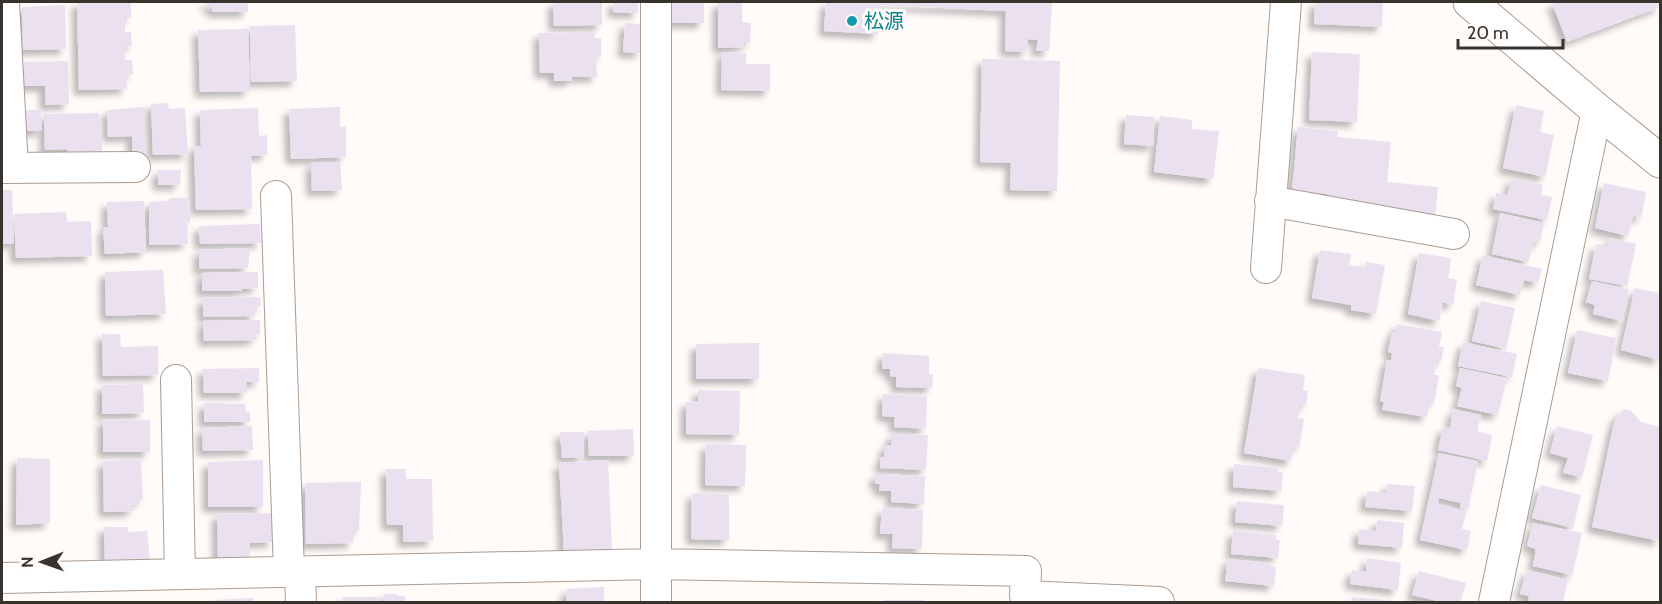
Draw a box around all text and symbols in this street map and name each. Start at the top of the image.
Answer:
place label: 松源 [864,9,904,33]
scale bar [1458,12,1563,50]
marker: 松源 [845,14,859,28]
text: 20 m [1467,22,1509,44]
north arrow [12,532,72,592]
text: N [18,556,37,568]

